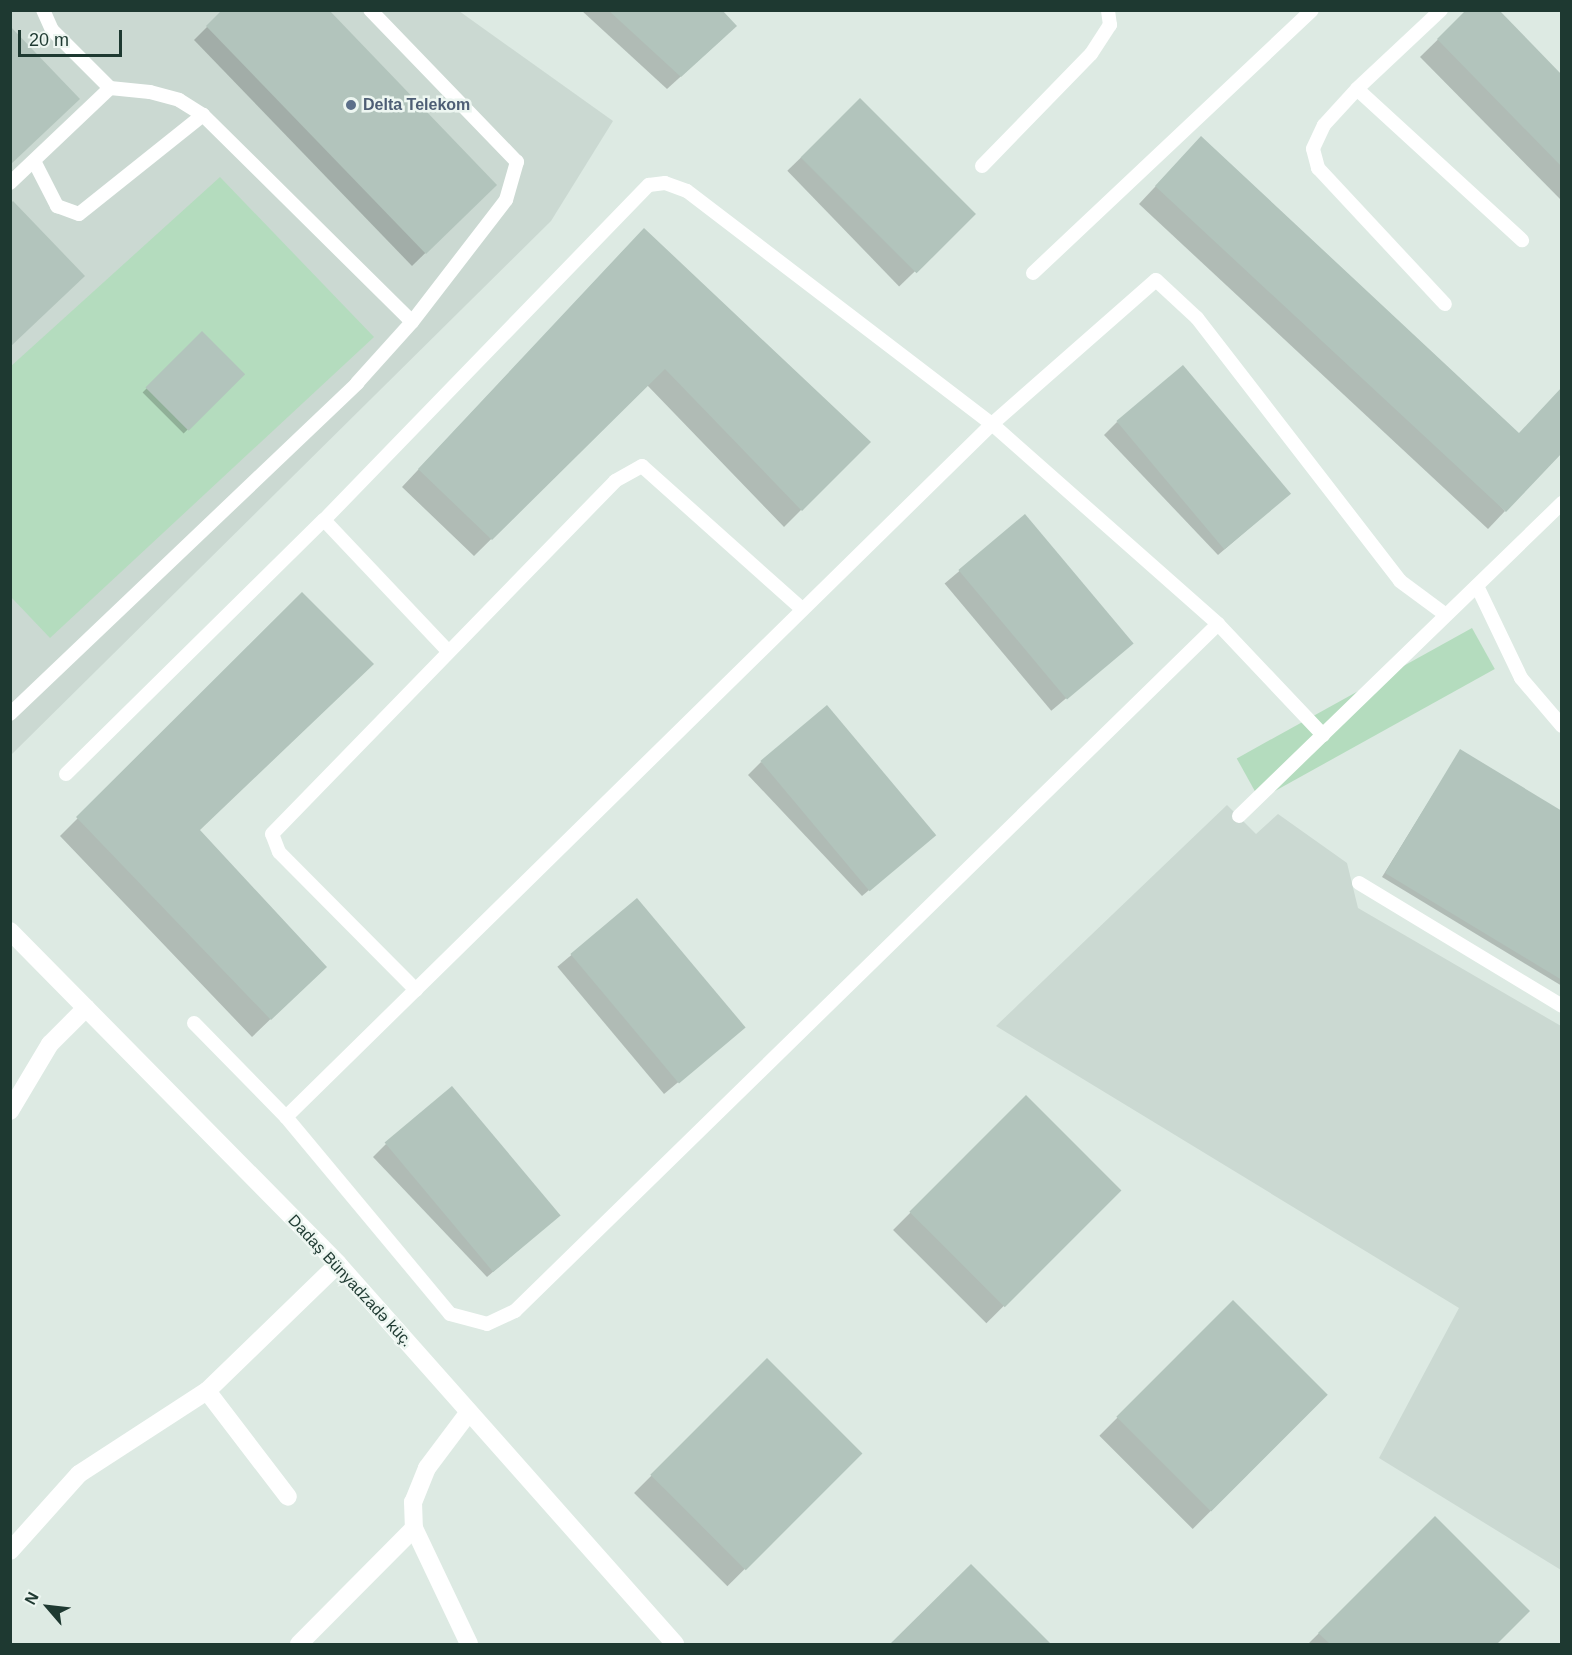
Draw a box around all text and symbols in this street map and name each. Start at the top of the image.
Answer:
scale bar [21,18,124,56]
text: 20 m [29,30,69,50]
place label: Delta Telekom [363,95,470,115]
marker: Delta Telekom [344,98,358,112]
street label: Dadaş Bünyadzadə küç. [284,1211,416,1351]
north arrow [18,1577,78,1637]
text: N [21,1589,42,1607]

